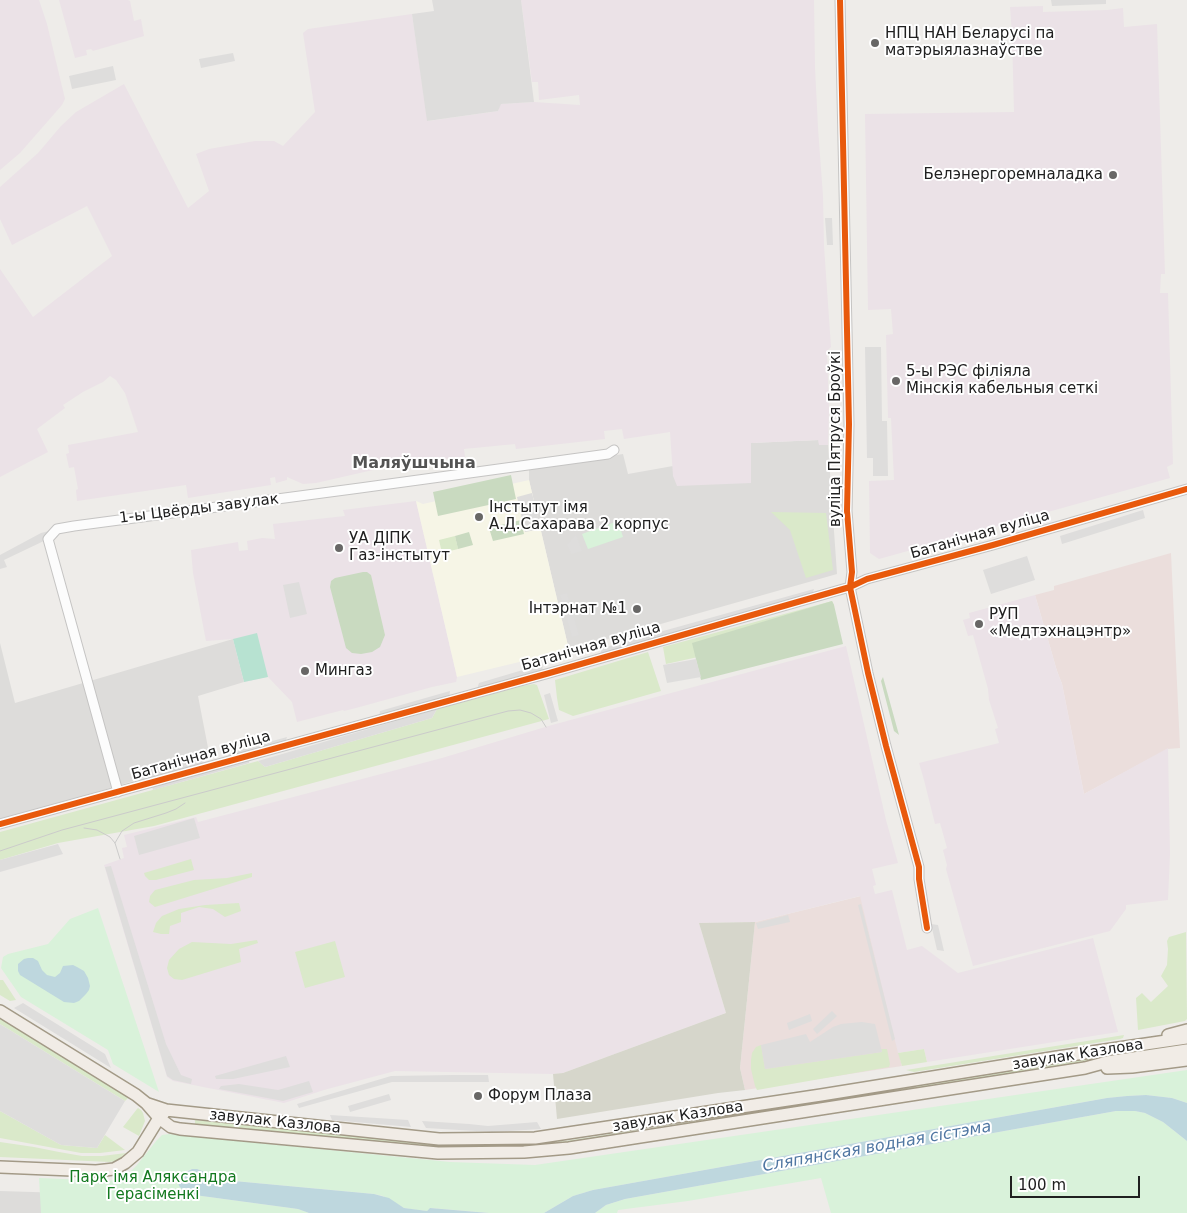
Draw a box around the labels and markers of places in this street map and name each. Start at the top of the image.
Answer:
place label: НПЦ НАН Беларусі па матэрыялазнаўстве [885,25,1054,60]
marker: НПЦ НАН Беларусі па матэрыялазнаўстве [869,37,881,49]
place label: Белэнергоремналадка [924,166,1103,184]
marker: Белэнергоремналадка [1107,169,1119,181]
place label: 5-ы РЭС філіяла Мінскія кабельныя сеткі [906,363,1098,398]
marker: 5-ы РЭС філіяла Мінскія кабельныя сеткі [890,375,902,387]
place label: Інстытут імя А.Д.Сахарава 2 корпус [489,499,669,534]
marker: Інстытут імя А.Д.Сахарава 2 корпус [473,511,485,523]
place label: УА ДІПК Газ-інстытут [349,530,450,565]
marker: УА ДІПК Газ-інстытут [333,542,345,554]
place label: Інтэрнат №1 [529,600,627,618]
marker: Інтэрнат №1 [631,603,643,615]
place label: РУП «Медтэхнацэнтр» [989,606,1131,641]
marker: РУП «Медтэхнацэнтр» [973,618,985,630]
place label: Мингаз [315,662,373,680]
marker: Мингаз [299,665,311,677]
place label: Форум Плаза [488,1087,592,1105]
marker: Форум Плаза [472,1090,484,1102]

